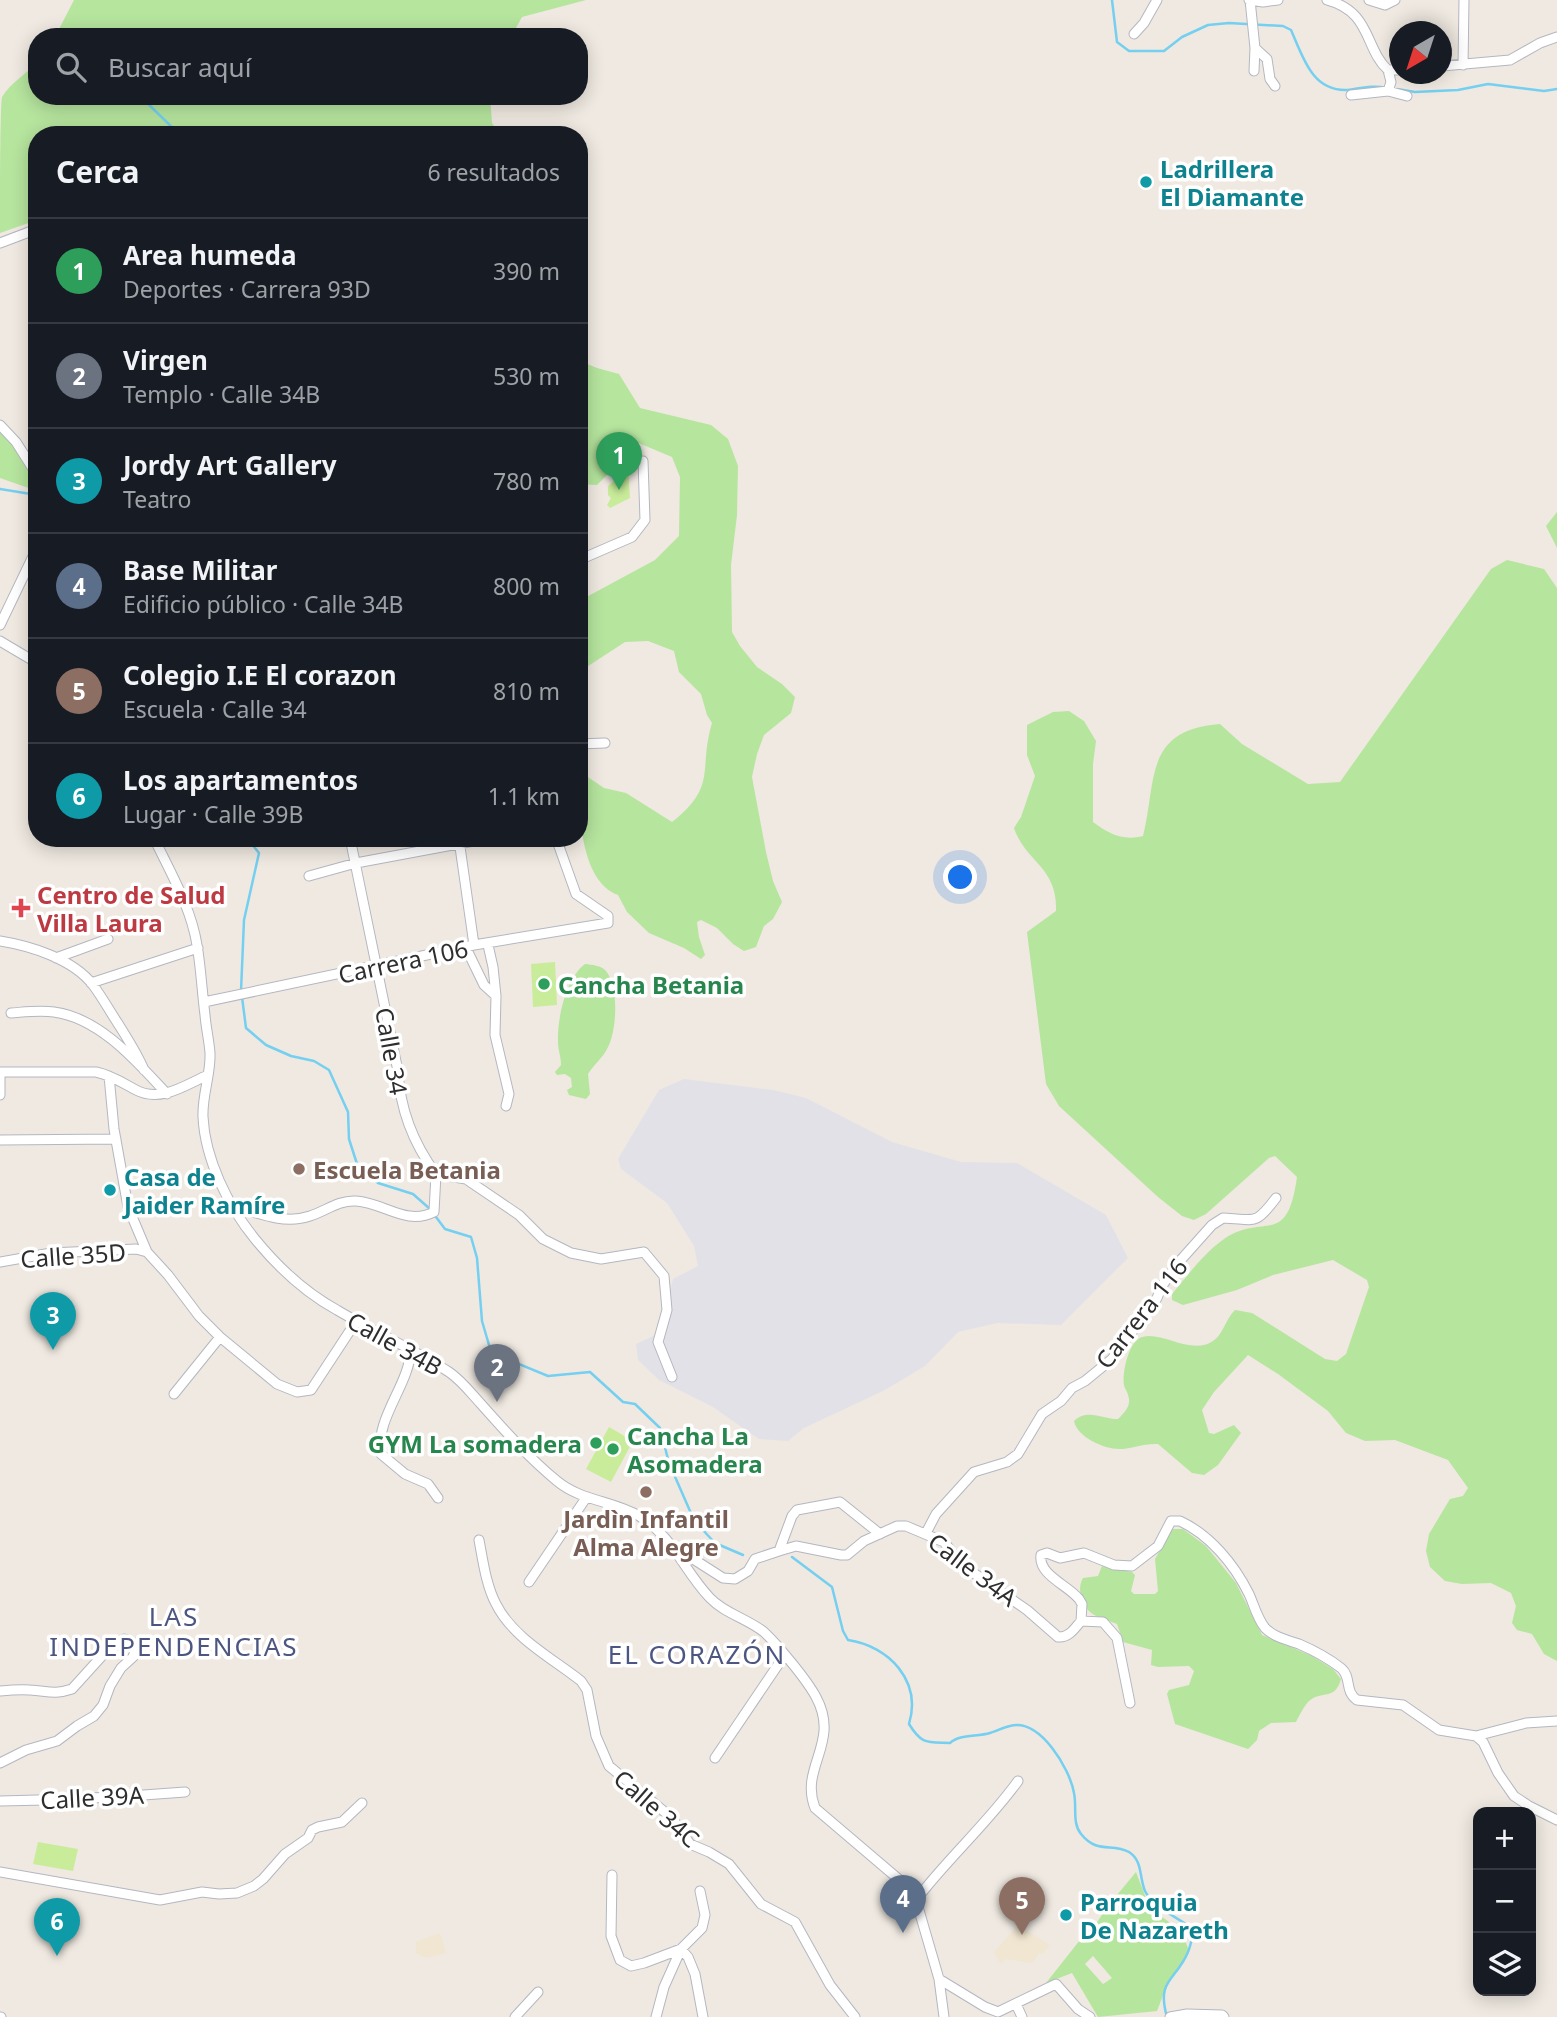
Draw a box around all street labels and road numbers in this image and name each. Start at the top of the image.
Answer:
street label: Carrera 106 [335,931,471,991]
street label: Calle 34 [368,1005,416,1098]
street label: Calle 35D [19,1235,127,1275]
street label: Carrera 116 [1087,1251,1195,1375]
street label: Calle 34B [342,1303,448,1383]
street label: Calle 34A [922,1525,1025,1614]
street label: Calle 34C [607,1762,707,1854]
street label: Calle 39A [39,1778,145,1816]

